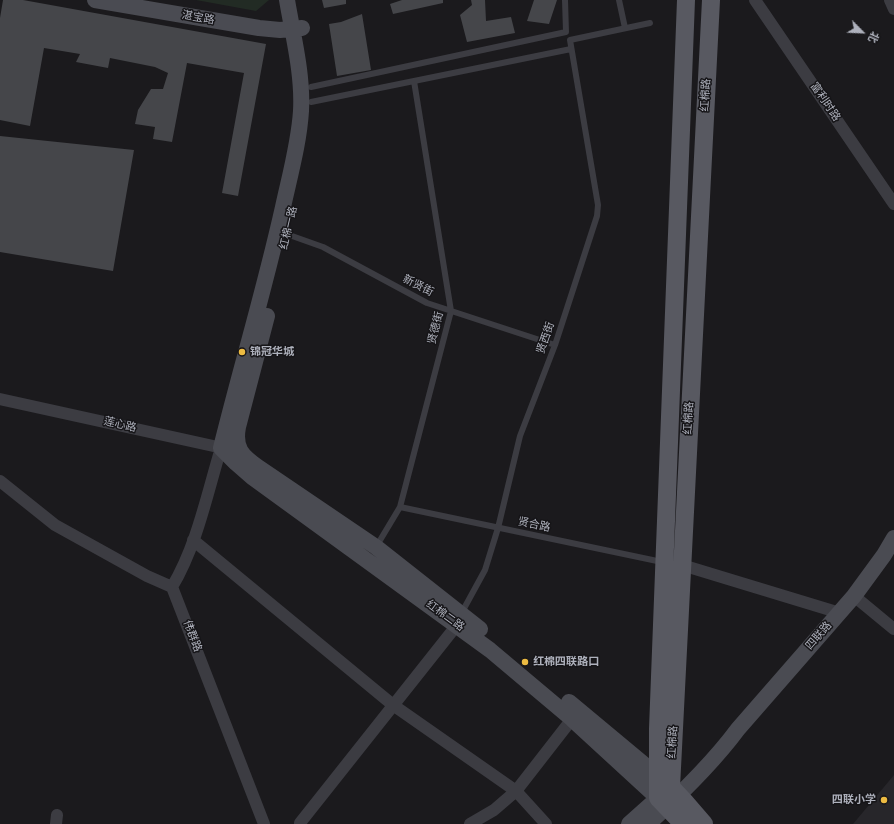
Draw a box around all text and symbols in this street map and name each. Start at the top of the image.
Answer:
street label: 湛宝路 [181,9,215,27]
north arrow [842,12,882,52]
text: 北 [865,29,882,45]
street label: 红棉路 [699,78,713,112]
street label: 富利时路 [807,80,843,124]
street label: 红棉一路 [278,205,300,251]
street label: 新贤街 [400,273,436,299]
street label: 贤德街 [426,310,446,346]
street label: 贤西街 [534,320,558,356]
place label: 锦冠华城 [250,345,294,359]
marker: 锦冠华城 [237,347,247,357]
street label: 红棉路 [682,401,696,435]
street label: 莲心路 [102,415,138,435]
street label: 贤合路 [516,515,552,535]
street label: 红棉二路 [423,598,467,634]
street label: 伟群路 [180,618,204,654]
street label: 四联路 [803,619,835,653]
place label: 红棉四联路口 [533,655,599,669]
marker: 红棉四联路口 [520,657,530,667]
street label: 红棉路 [666,725,680,759]
place label: 四联小学 [832,793,876,807]
marker: 四联小学 [879,795,889,805]

